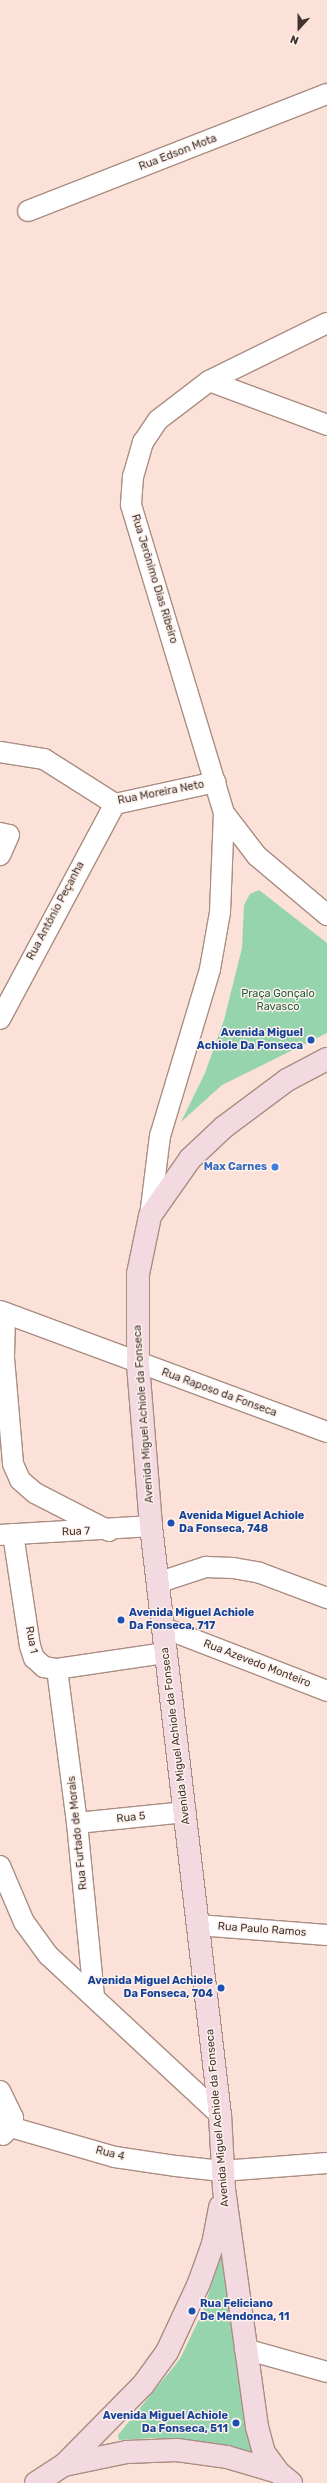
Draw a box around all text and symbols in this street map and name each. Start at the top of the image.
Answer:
north arrow [279,8,319,48]
text: N [289,32,301,47]
street label: Rua Edson Mota [137,132,219,174]
street label: Rua Jerônimo Dias Ribeiro [128,513,180,645]
street label: Rua Moreira Neto [117,778,205,808]
street label: Rua Antônio Peçanha [24,859,88,963]
park label: Praça Gonçalo Ravasco [241,988,315,1014]
place label: Avenida Miguel Achiole Da Fonseca [197,1027,303,1053]
marker: Avenida Miguel Achiole Da Fonseca [306,1035,316,1045]
place label: Max Carnes [204,1160,267,1174]
marker: Max Carnes [270,1162,280,1172]
street label: Avenida Miguel Achiole da Fonseca [131,1324,157,1504]
street label: Rua Raposo da Fonseca [159,1366,279,1420]
place label: Avenida Miguel Achiole Da Fonseca, 748 [179,1510,305,1536]
marker: Avenida Miguel Achiole Da Fonseca, 748 [166,1518,176,1528]
street label: Rua 7 [62,1525,90,1539]
place label: Avenida Miguel Achiole Da Fonseca, 717 [129,1607,255,1633]
marker: Avenida Miguel Achiole Da Fonseca, 717 [116,1615,126,1625]
street label: Rua 1 [22,1625,40,1655]
street label: Rua Azevedo Monteiro [201,1637,313,1691]
street label: Avenida Miguel Achiole da Fonseca [159,1646,193,1826]
street label: Rua Furtado de Morais [65,1775,91,1891]
street label: Rua 5 [116,1810,146,1826]
street label: Rua Paulo Ramos [217,1920,307,1940]
place label: Avenida Miguel Achiole Da Fonseca, 704 [87,1975,213,2001]
marker: Avenida Miguel Achiole Da Fonseca, 704 [216,1983,226,1993]
street label: Avenida Miguel Achiole da Fonseca [204,2028,232,2208]
street label: Rua 4 [94,2144,126,2164]
place label: Rua Feliciano De Mendonca, 11 [200,2298,290,2324]
marker: Rua Feliciano De Mendonca, 11 [187,2306,197,2316]
place label: Avenida Miguel Achiole Da Fonseca, 511 [102,2410,228,2436]
marker: Avenida Miguel Achiole Da Fonseca, 511 [231,2418,241,2428]

